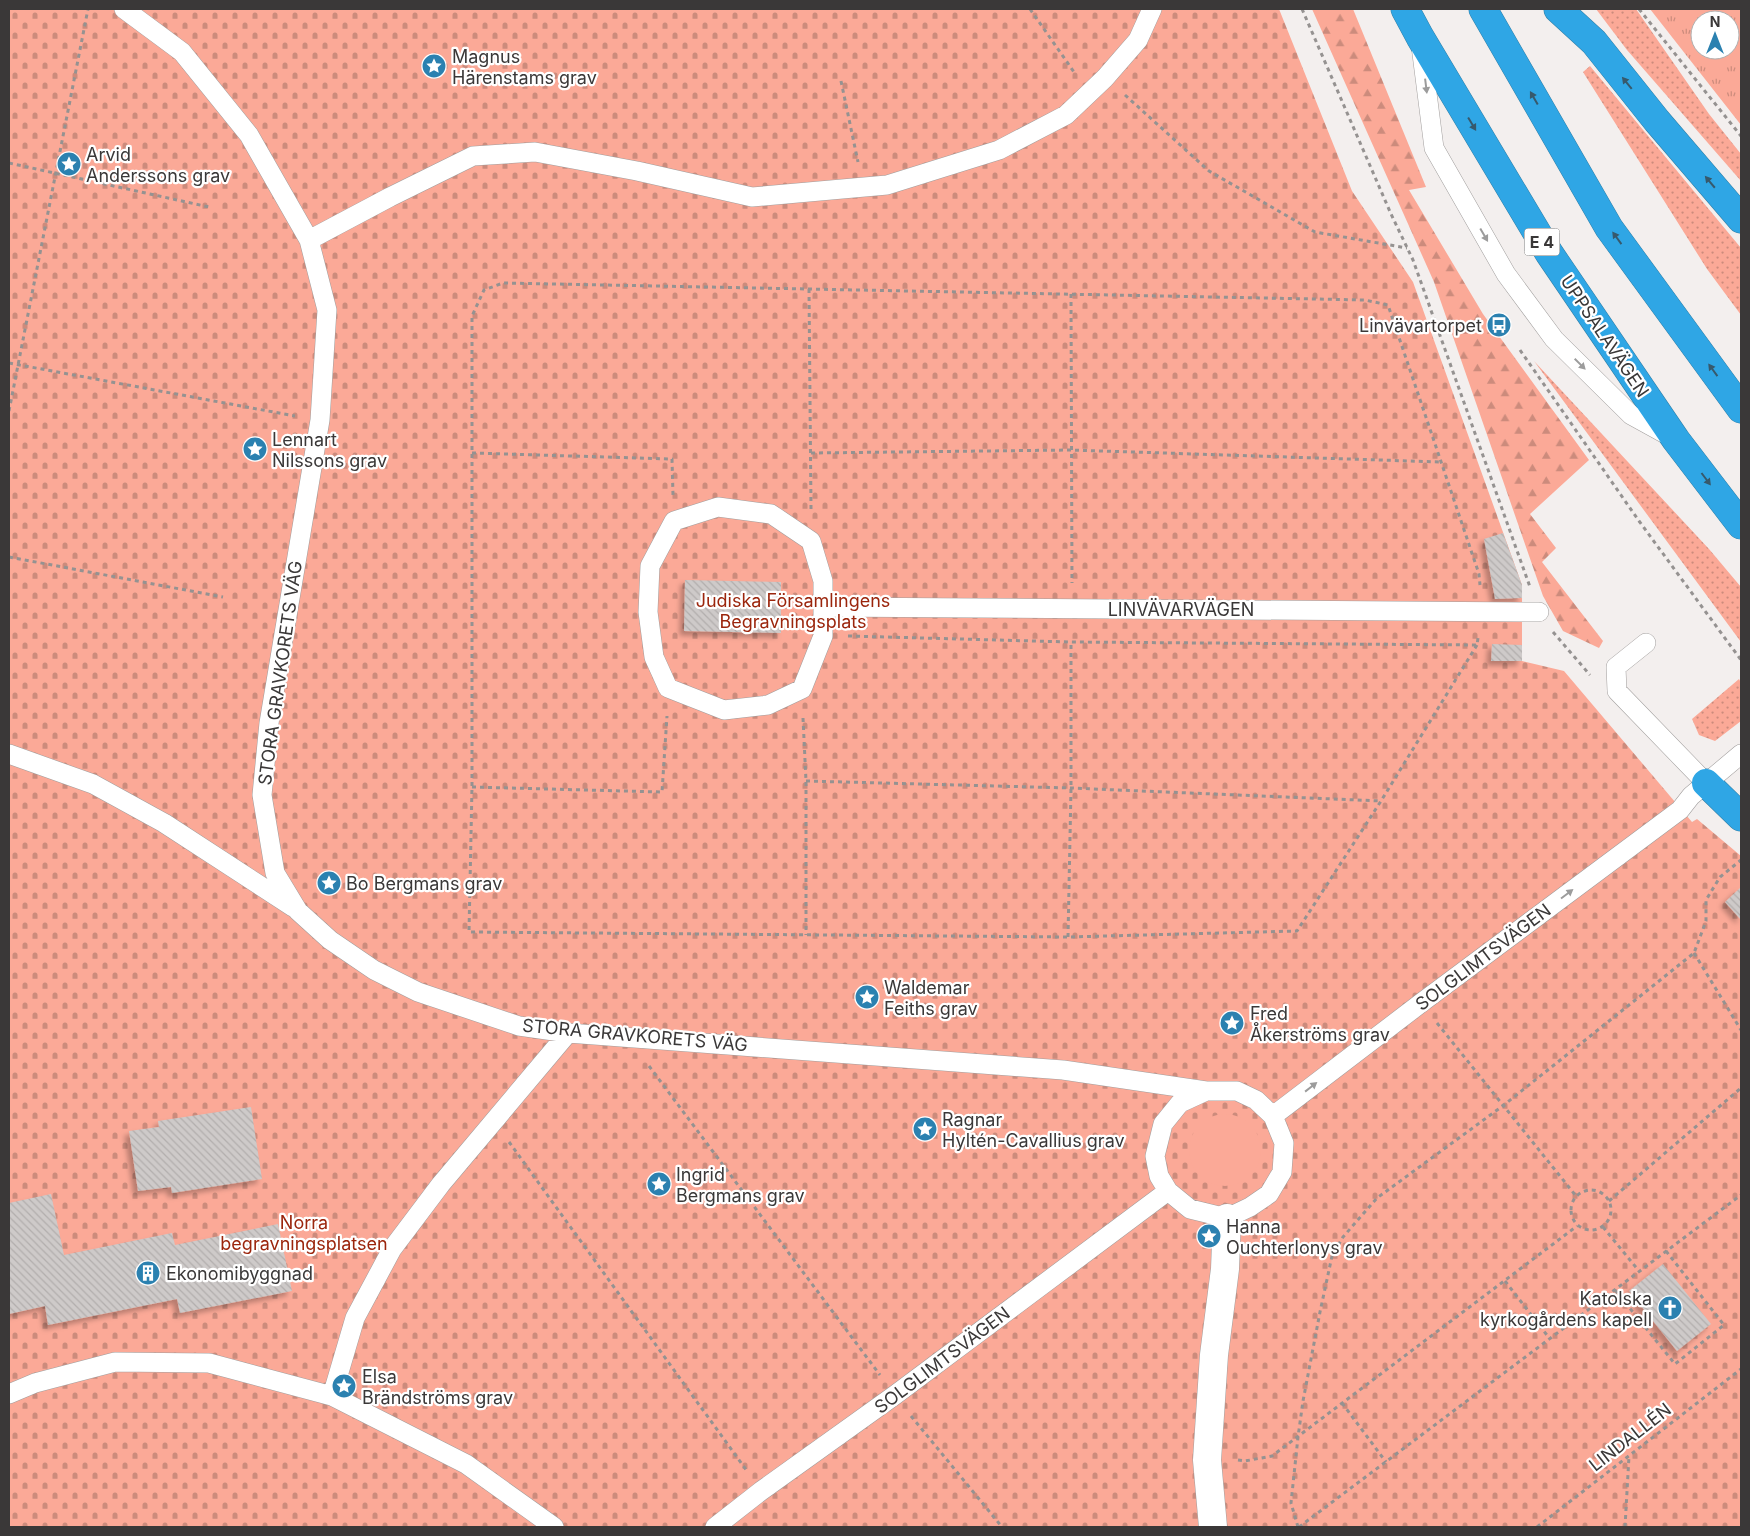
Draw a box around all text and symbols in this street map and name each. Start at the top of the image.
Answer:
north arrow [1690,10,1740,60]
text: N [1710,13,1720,30]
place label: Magnus Härenstams grav [452,46,597,88]
place icon: Magnus Härenstams grav [421,53,447,79]
one-way arrow [1621,76,1632,89]
one-way arrow [1422,78,1430,94]
one-way arrow [1530,92,1539,105]
one-way arrow [1468,118,1477,131]
place label: Arvid Anderssons grav [86,144,230,186]
place icon: Arvid Anderssons grav [56,151,82,177]
one-way arrow [1704,176,1715,189]
one-way arrow [1479,228,1488,241]
road number: E 4 [1524,228,1560,256]
one-way arrow [1612,231,1622,245]
street label: UPPSALAVÄGEN [1556,270,1654,401]
bus stop icon: Linvävartorpet [1486,312,1512,338]
place label: Linvävartorpet [1359,315,1482,336]
one-way arrow [1574,358,1586,370]
one-way arrow [1708,363,1718,376]
place label: Lennart Nilssons grav [272,429,387,471]
place icon: Lennart Nilssons grav [242,436,268,462]
one-way arrow [1701,472,1711,486]
street label: STORA GRAVKORETS VÄG [253,559,306,787]
park label: Judiska Församlingens Begravningsplats [696,590,890,632]
street label: LINVÄVARVÄGEN [1108,598,1254,620]
place icon: Bo Bergmans grav [316,870,342,896]
place label: Bo Bergmans grav [346,873,502,894]
one-way arrow [1560,889,1574,899]
street label: SOLGLIMTSVÄGEN [1411,899,1555,1015]
place label: Waldemar Feiths grav [884,977,978,1019]
place icon: Waldemar Feiths grav [854,984,880,1010]
place label: Fred Åkerströms grav [1250,1003,1390,1045]
place icon: Fred Åkerströms grav [1219,1010,1245,1036]
street label: STORA GRAVKORETS VÄG [521,1014,749,1055]
one-way arrow [1304,1081,1317,1092]
place label: Ragnar Hyltén-Cavallius grav [942,1109,1125,1151]
place icon: Ragnar Hyltén-Cavallius grav [912,1116,938,1142]
place label: Ingrid Bergmans grav [676,1164,805,1206]
place icon: Ingrid Bergmans grav [646,1171,672,1197]
park label: Norra begravningsplatsen [220,1212,388,1254]
place label: Hanna Ouchterlonys grav [1226,1216,1383,1258]
place icon: Hanna Ouchterlonys grav [1196,1223,1222,1249]
building icon: Ekonomibyggnad [135,1260,161,1286]
place label: Ekonomibyggnad [166,1263,313,1284]
place label: Katolska kyrkogårdens kapell [1480,1288,1652,1330]
church icon: Katolska kyrkogårdens kapell [1657,1295,1683,1321]
street label: SOLGLIMTSVÄGEN [870,1302,1014,1418]
place label: Elsa Brändströms grav [362,1366,513,1408]
place icon: Elsa Brändströms grav [331,1373,357,1399]
street label: LINDALLÉN [1584,1398,1675,1475]

